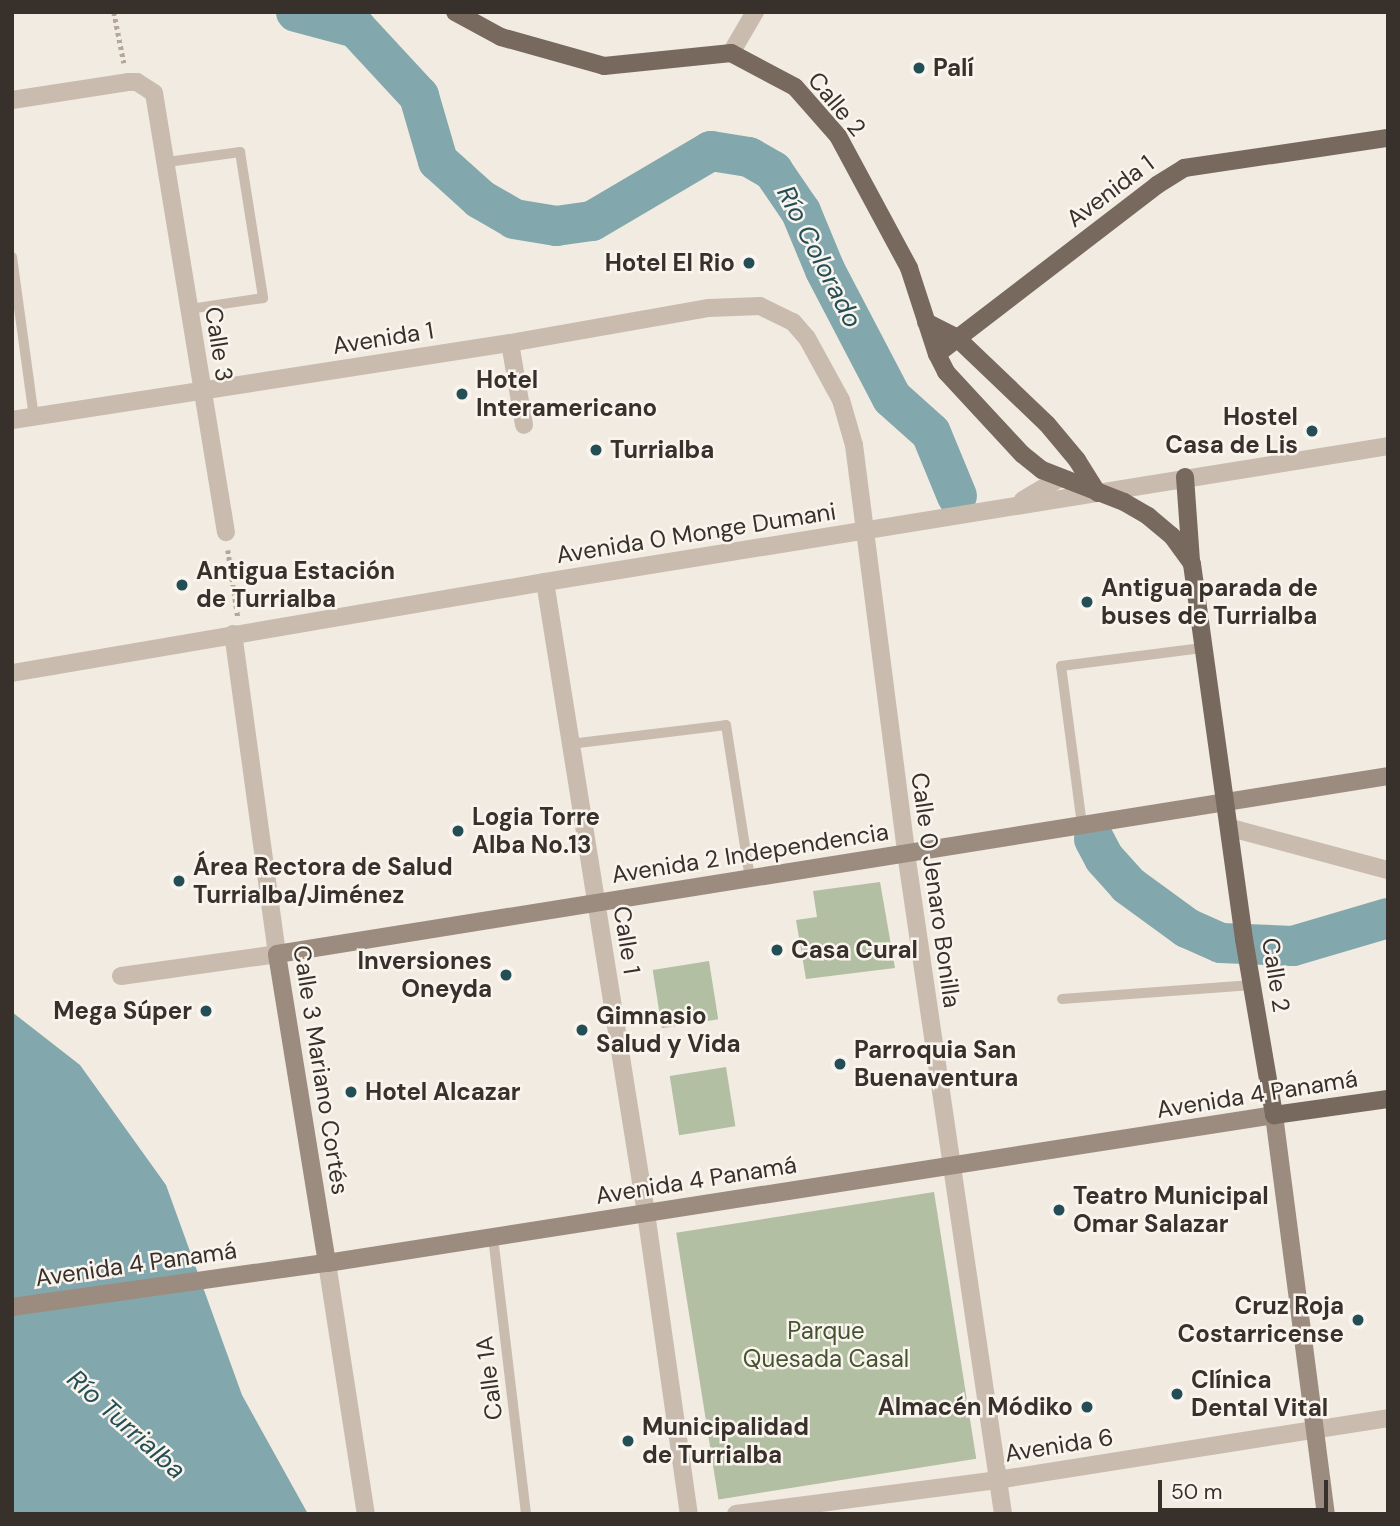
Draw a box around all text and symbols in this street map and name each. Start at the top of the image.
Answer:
place label: Palí [933,54,974,82]
marker: Palí [911,60,927,76]
street label: Calle 2 [802,66,872,142]
street label: Avenida 1 [1061,149,1159,233]
water label: Río Colorado [770,181,868,333]
place label: Hotel El Rio [605,249,735,277]
marker: Hotel El Rio [741,255,757,271]
street label: Calle 3 [199,305,239,383]
street label: Avenida 1 [330,316,436,360]
place label: Hotel Interamericano [476,366,657,422]
marker: Hotel Interamericano [454,386,470,402]
place label: Hostel Casa de Lis [1165,403,1298,459]
marker: Hostel Casa de Lis [1304,423,1320,439]
place label: Turrialba [610,436,714,464]
marker: Turrialba [588,442,604,458]
street label: Avenida 0 Monge Dumani [554,497,838,569]
place label: Antigua Estación de Turrialba [196,557,395,613]
place label: Antigua parada de buses de Turrialba [1101,574,1318,630]
marker: Antigua Estación de Turrialba [174,577,190,593]
marker: Antigua parada de buses de Turrialba [1079,594,1095,610]
street label: Calle 0 Jenaro Bonilla [905,770,967,1010]
place label: Logia Torre Alba No.13 [472,803,600,859]
street label: Avenida 2 Independencia [609,817,891,889]
marker: Logia Torre Alba No.13 [450,823,466,839]
place label: Área Rectora de Salud Turrialba/Jiménez [193,853,453,909]
marker: Área Rectora de Salud Turrialba/Jiménez [171,873,187,889]
street label: Calle 1 [607,904,647,976]
place label: Casa Cural [791,936,918,964]
street label: Calle 2 [1256,936,1296,1014]
marker: Casa Cural [769,942,785,958]
street label: Calle 3 Mariano Cortés [287,943,355,1197]
place label: Inversiones Oneyda [357,947,492,1003]
marker: Inversiones Oneyda [498,967,514,983]
place label: Mega Súper [53,997,192,1025]
place label: Gimnasio Salud y Vida [596,1002,741,1058]
marker: Mega Súper [198,1003,214,1019]
marker: Gimnasio Salud y Vida [574,1022,590,1038]
place label: Parroquia San Buenaventura [854,1036,1018,1092]
marker: Parroquia San Buenaventura [832,1056,848,1072]
street label: Avenida 4 Panamá [1154,1064,1360,1124]
place label: Hotel Alcazar [365,1078,521,1106]
marker: Hotel Alcazar [343,1084,359,1100]
street label: Avenida 4 Panamá [593,1150,799,1210]
place label: Teatro Municipal Omar Salazar [1073,1182,1269,1238]
marker: Teatro Municipal Omar Salazar [1051,1202,1067,1218]
street label: Avenida 4 Panamá [33,1236,239,1292]
place label: Cruz Roja Costarricense [1178,1292,1344,1348]
marker: Cruz Roja Costarricense [1350,1312,1366,1328]
park label: Parque Quesada Casal [743,1317,909,1373]
street label: Calle 1A [470,1334,508,1422]
water label: Río Turrialba [60,1364,192,1486]
place label: Clínica Dental Vital [1191,1366,1328,1422]
marker: Clínica Dental Vital [1169,1386,1185,1402]
place label: Almacén Módiko [878,1393,1073,1421]
marker: Almacén Módiko [1079,1399,1095,1415]
place label: Municipalidad de Turrialba [642,1413,809,1469]
street label: Avenida 6 [1003,1422,1115,1468]
marker: Municipalidad de Turrialba [620,1433,636,1449]
scale bar [1162,1466,1332,1510]
text: 50 m [1171,1478,1222,1506]

